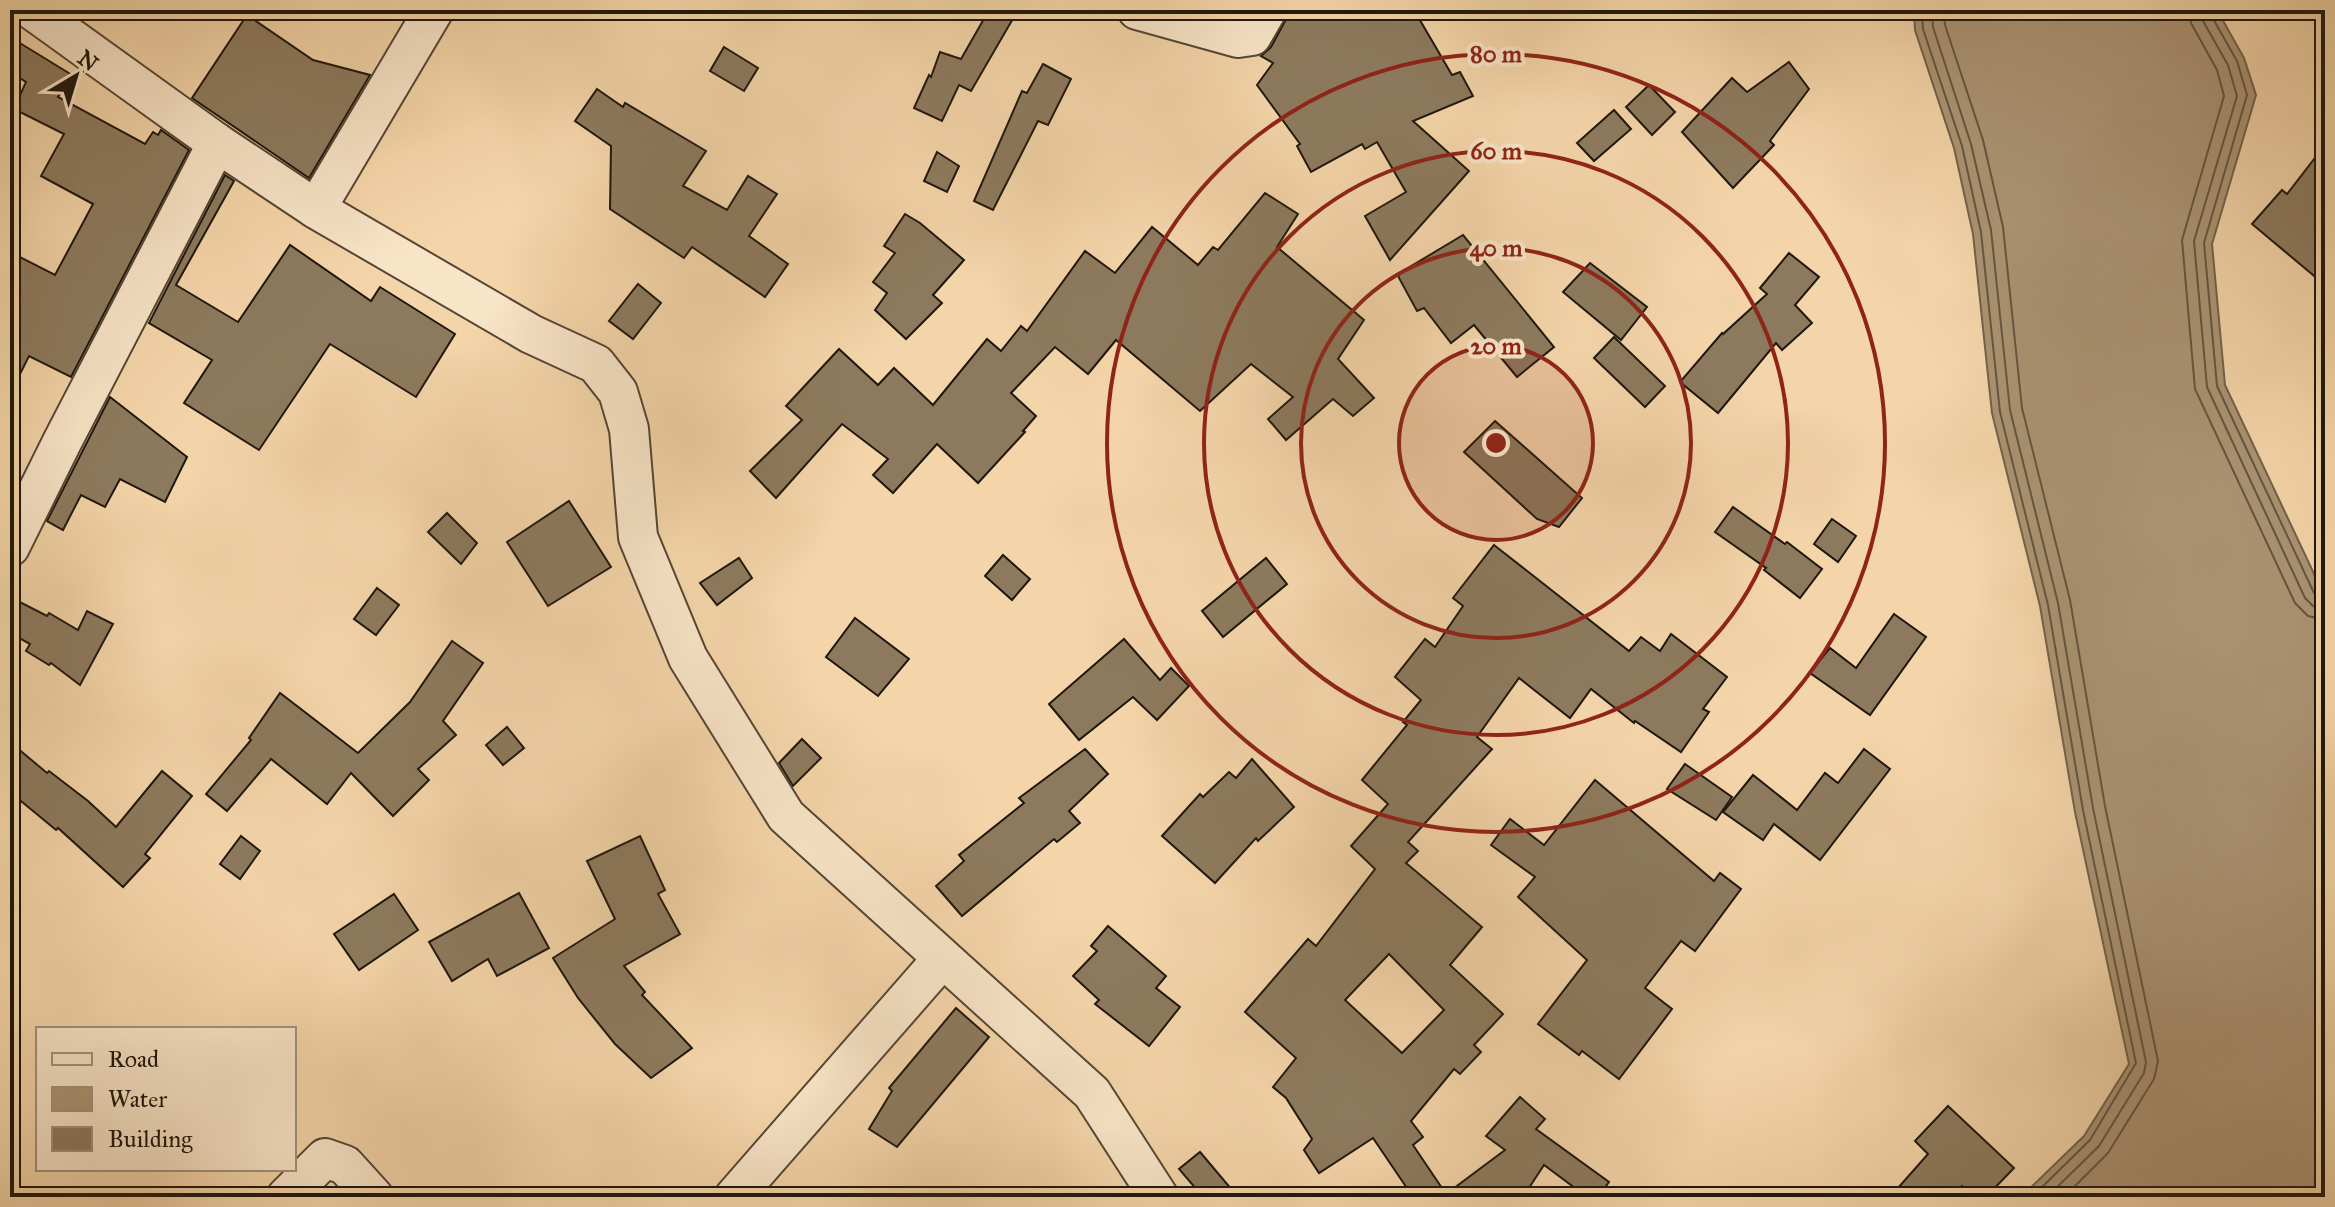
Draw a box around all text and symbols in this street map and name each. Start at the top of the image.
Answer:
north arrow [36,36,116,116]
text: 80 m [1470,39,1523,69]
text: N [72,44,104,77]
text: 60 m [1470,136,1523,166]
text: 40 m [1470,233,1523,263]
text: 20 m [1470,331,1522,361]
centre of rings [1482,429,1510,457]
legend [36,1027,296,1171]
text: Road [108,1044,159,1074]
text: Water [108,1084,167,1114]
text: Building [108,1124,193,1154]

